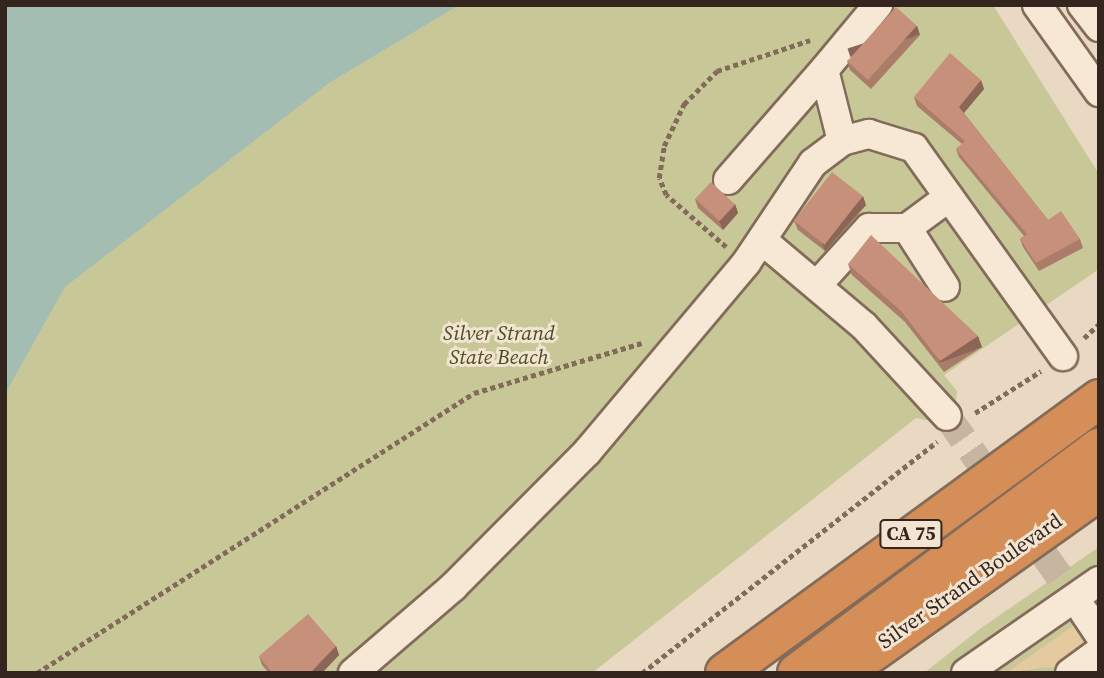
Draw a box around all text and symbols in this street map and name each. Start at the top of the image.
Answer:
park label: Silver Strand State Beach [443,320,555,370]
street label: Silver Strand Boulevard [873,508,1067,654]
road number: CA 75 [878,519,944,550]

